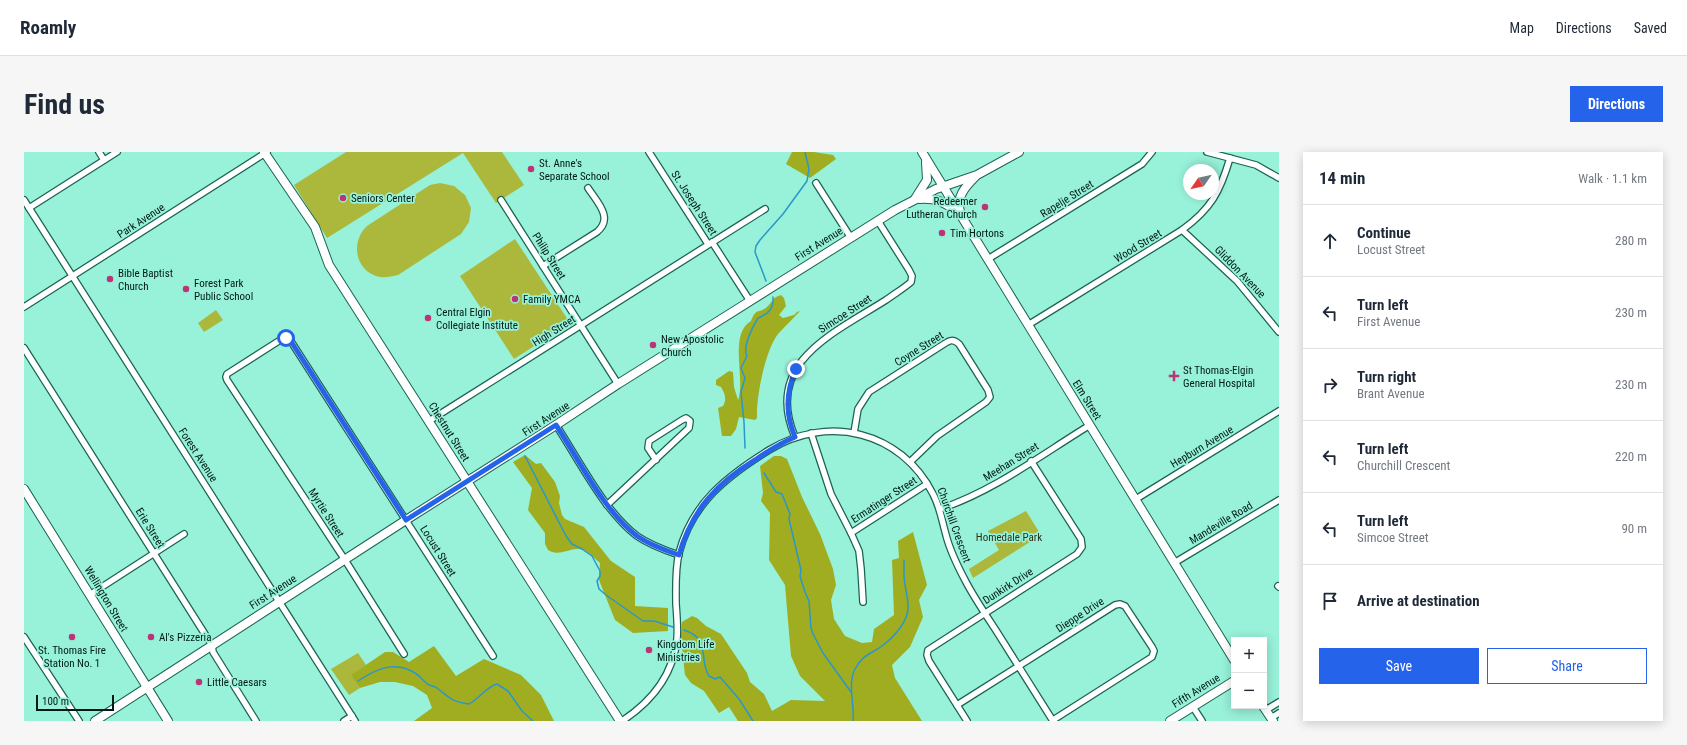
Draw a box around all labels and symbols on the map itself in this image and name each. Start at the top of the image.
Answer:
place label: St. Anne's Separate School [539,157,610,183]
marker: St. Anne's Separate School [526,164,536,174]
north arrow [1183,164,1219,200]
street label: St. Joseph Street [668,168,720,238]
street label: Rapelje Street [1038,178,1096,220]
place label: Seniors Center [351,192,415,205]
marker: Seniors Center [338,193,348,203]
place label: Redeemer Lutheran Church [906,195,978,221]
street label: Park Avenue [115,201,167,241]
marker: Redeemer Lutheran Church [980,202,990,212]
street label: First Avenue [793,224,845,264]
place label: Tim Hortons [950,227,1004,240]
street label: Wood Street [1112,227,1164,265]
marker: Tim Hortons [937,228,947,238]
street label: Philip Street [530,230,568,282]
street label: Gliddon Avenue [1212,243,1268,301]
place label: Bible Baptist Church [118,267,173,293]
marker: Bible Baptist Church [105,274,115,284]
place label: Forest Park Public School [194,277,253,303]
marker: Forest Park Public School [181,284,191,294]
street label: Simcoe Street [816,292,874,336]
place label: Family YMCA [523,293,581,306]
marker: Family YMCA [510,294,520,304]
place label: Central Elgin Collegiate Institute [436,306,518,332]
marker: Central Elgin Collegiate Institute [423,313,433,323]
street label: High Street [530,313,578,349]
route start [277,329,295,347]
street label: Coyne Street [892,329,946,369]
place label: New Apostolic Church [661,333,724,359]
marker: New Apostolic Church [648,340,658,350]
route end [787,360,805,378]
place label: St Thomas-Elgin General Hospital [1183,364,1255,390]
marker: St Thomas-Elgin General Hospital [1168,370,1180,382]
street label: Elm Street [1070,378,1104,422]
street label: First Avenue [520,399,572,439]
street label: Chestnut Street [426,400,472,464]
street label: Hepburn Avenue [1168,423,1236,471]
street label: Forest Avenue [176,426,220,484]
street label: Meehan Street [981,440,1041,484]
street label: Ermatinger Street [849,474,919,526]
street label: Myrtie Street [305,486,347,540]
street label: Churchill Crescent [934,486,974,564]
street label: Mandeville Road [1187,499,1255,547]
street label: Erie Street [133,506,167,550]
street label: Locust Street [417,523,459,579]
park label: Homedale Park [976,531,1042,544]
street label: Wellington Street [81,564,131,634]
street label: Dunkirk Drive [980,565,1036,607]
street label: First Avenue [247,572,299,612]
street label: Dieppe Drive [1054,595,1106,635]
place label: Al's Pizzeria [159,631,211,644]
marker: St. Thomas Fire Station No. 1 [67,632,77,642]
marker: Al's Pizzeria [146,632,156,642]
place label: Kingdom Life Ministries [657,638,714,664]
place label: St. Thomas Fire Station No. 1 [38,644,106,670]
marker: Kingdom Life Ministries [644,645,654,655]
street label: Fifth Avenue [1170,671,1222,711]
place label: Little Caesars [207,676,267,689]
marker: Little Caesars [194,677,204,687]
scale bar [36,693,114,712]

